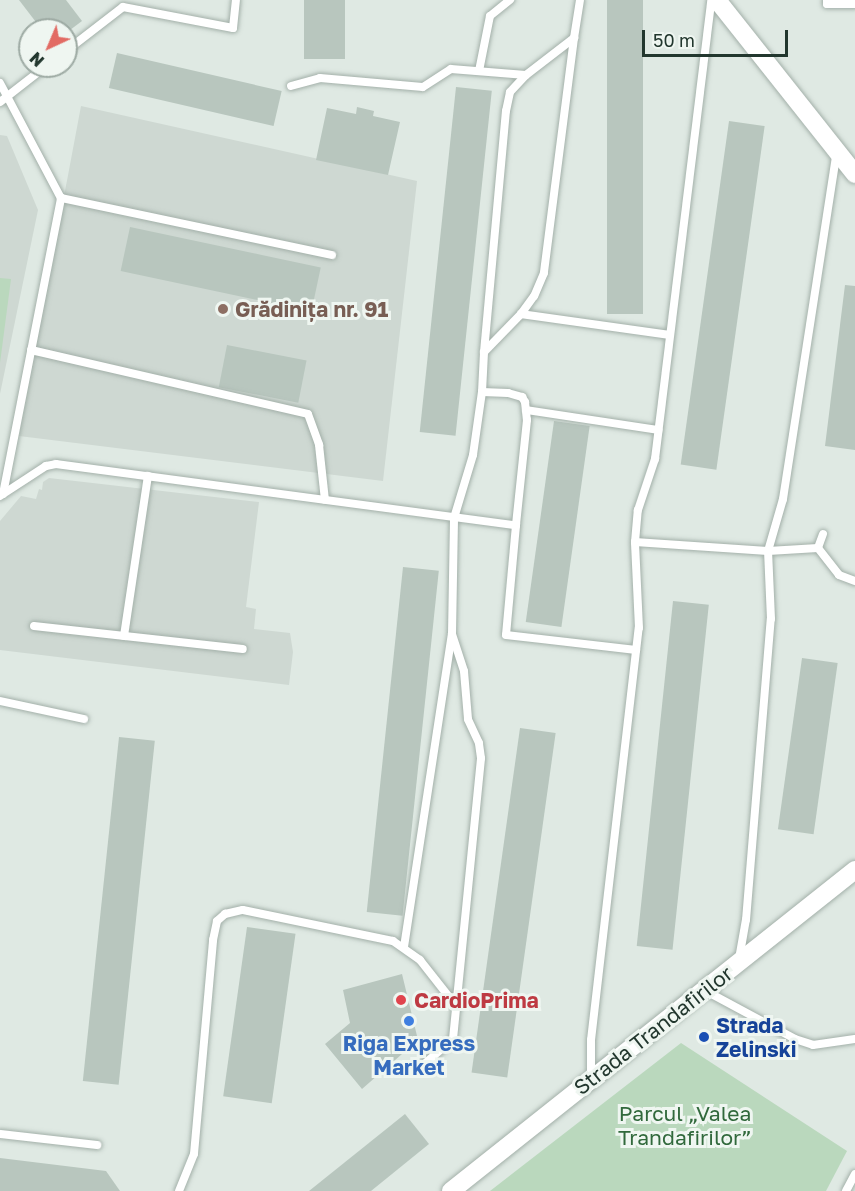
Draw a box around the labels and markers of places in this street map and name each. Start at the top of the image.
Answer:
place label: Grădinița nr. 91 [235,296,388,322]
marker: Grădinița nr. 91 [216,302,230,316]
place label: CardioPrima [414,987,539,1013]
marker: CardioPrima [392,991,410,1009]
place label: Strada Zelinski [716,1012,797,1062]
marker: Riga Express Market [402,1014,416,1028]
place label: Riga Express Market [343,1030,475,1080]
marker: Strada Zelinski [697,1030,711,1044]

